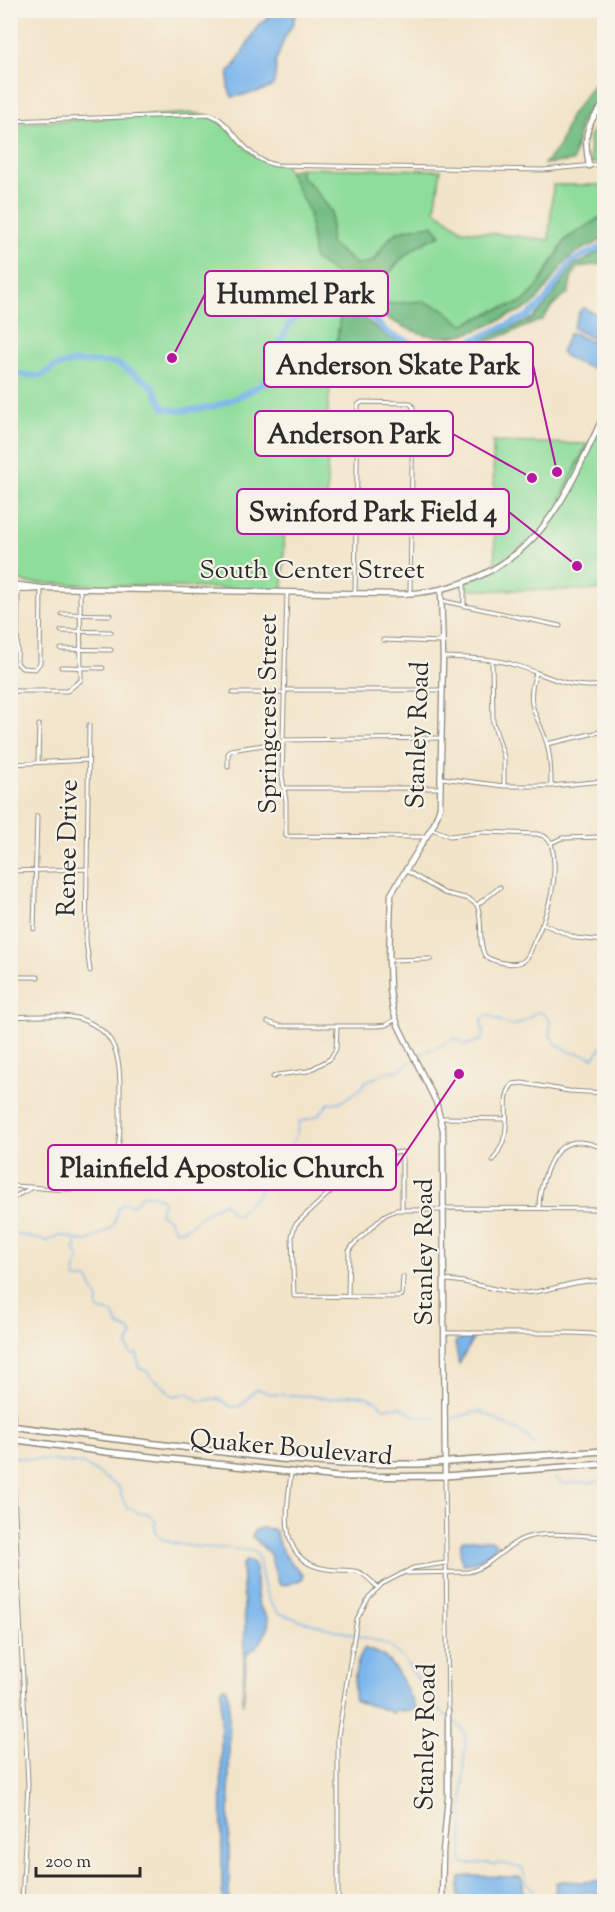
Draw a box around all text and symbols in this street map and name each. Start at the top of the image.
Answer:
callout: Hummel Park [205,271,388,316]
text: Hummel Park [217,277,376,316]
callout: Anderson Skate Park [264,342,533,387]
text: Anderson Skate Park [276,348,521,387]
callout: Anderson Park [255,411,453,456]
text: Anderson Park [267,417,441,456]
callout: Swinford Park Field 4 [237,489,509,534]
text: Swinford Park Field 4 [249,495,498,534]
street label: South Center Street [199,553,425,590]
street label: Springcrest Street [251,614,288,814]
street label: Stanley Road [398,660,440,809]
street label: Renee Drive [49,779,89,917]
callout: Plainfield Apostolic Church [48,1145,396,1190]
text: Plainfield Apostolic Church [60,1151,384,1190]
street label: Stanley Road [407,1178,444,1326]
street label: Quaker Boulevard [188,1422,394,1476]
street label: Stanley Road [407,1663,447,1811]
scale bar [36,1840,140,1878]
text: 200 m [45,1850,91,1876]

